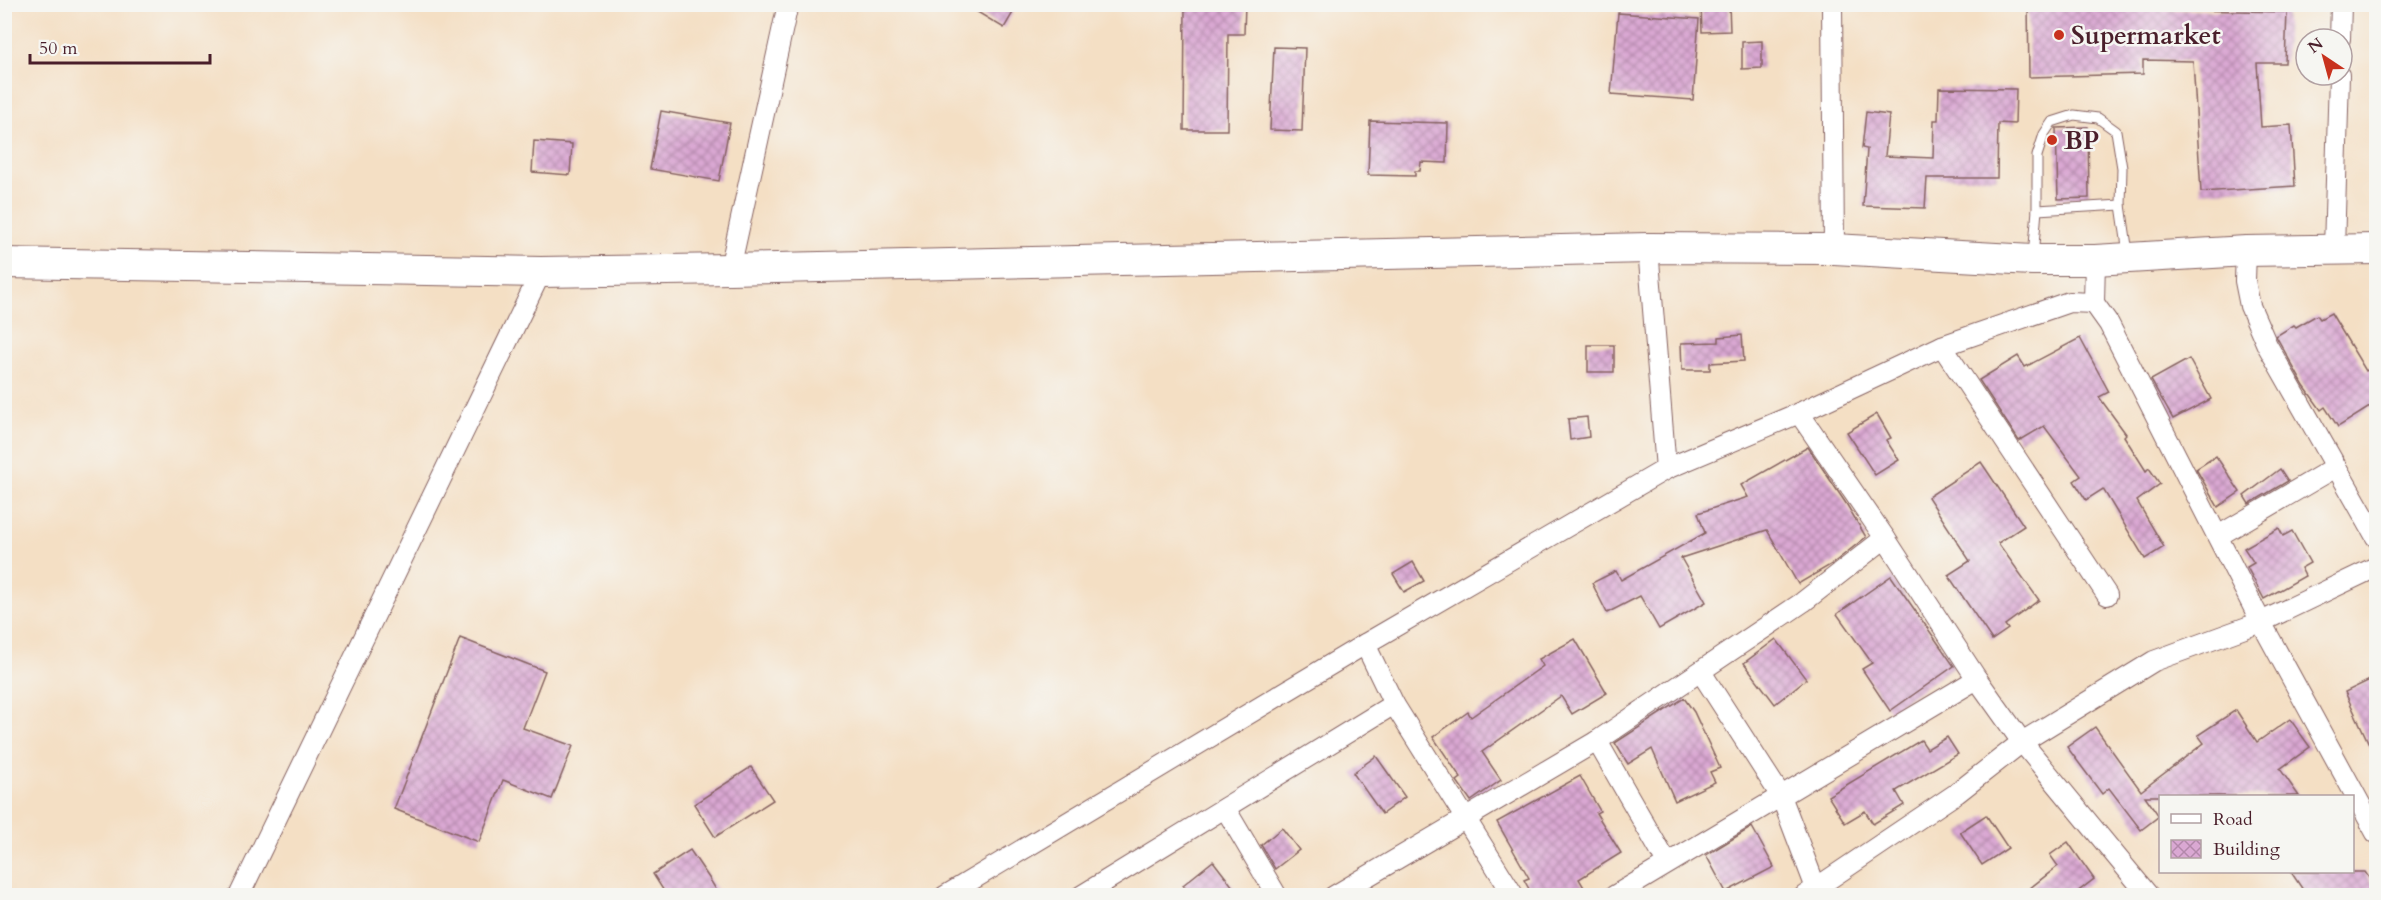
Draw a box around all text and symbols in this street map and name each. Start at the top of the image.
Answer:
place label: Supermarket [2071,18,2221,53]
scale bar [30,27,210,65]
north arrow [2294,27,2354,87]
marker: Supermarket [2052,28,2066,42]
text: N [2304,33,2328,59]
text: 50 m [39,36,78,61]
place label: BP [2064,123,2099,158]
marker: BP [2045,133,2059,147]
legend [2159,795,2354,873]
text: Road [2213,807,2253,832]
text: Building [2213,837,2281,862]

